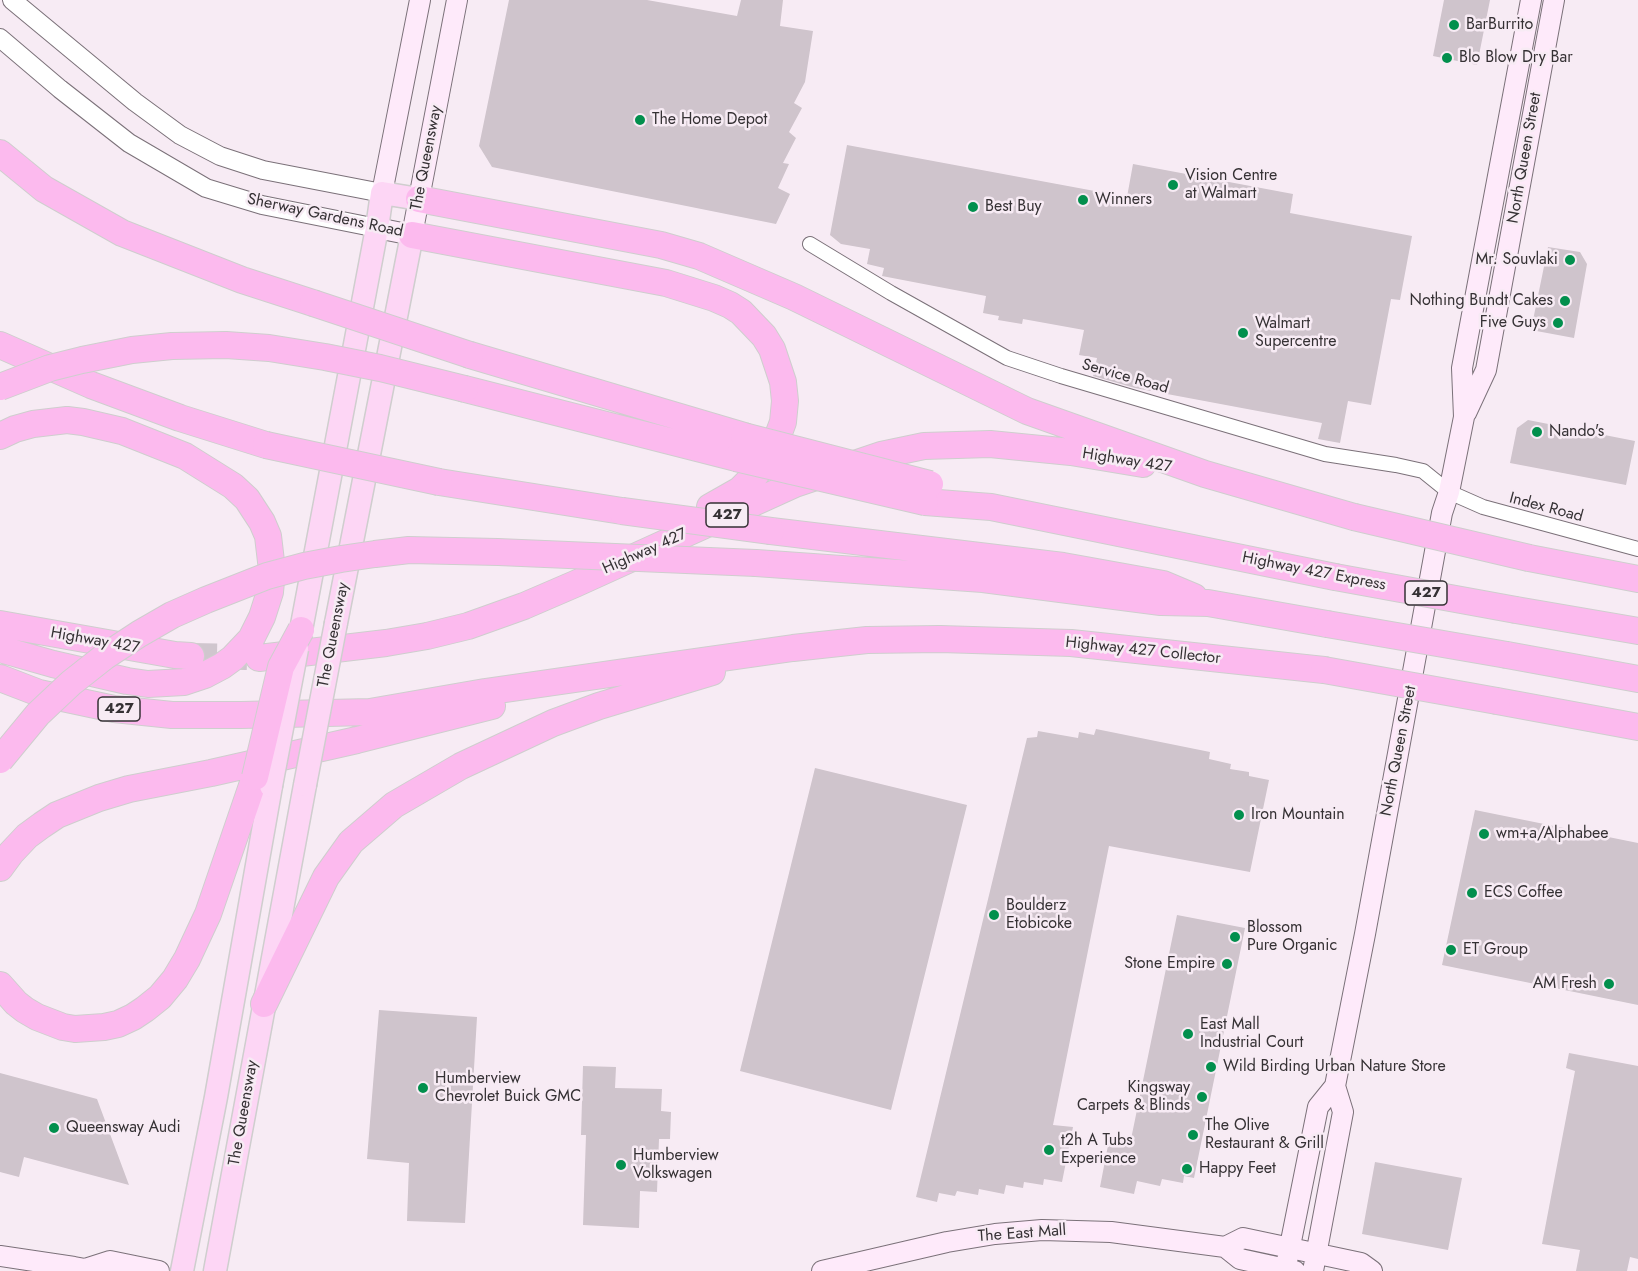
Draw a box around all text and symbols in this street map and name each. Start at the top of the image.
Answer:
place label: BarBurrito [1466,15,1533,35]
marker: BarBurrito [1447,18,1461,32]
place label: Blo Blow Dry Bar [1459,48,1573,68]
marker: Blo Blow Dry Bar [1440,51,1454,65]
street label: North Queen Street [1504,91,1546,225]
street label: The Queensway [407,104,447,212]
place label: The Home Depot [652,110,767,130]
marker: The Home Depot [633,113,647,127]
place label: Vision Centre at Walmart [1185,166,1277,204]
marker: Vision Centre at Walmart [1166,178,1180,192]
street label: Sherway Gardens Road [245,190,405,242]
place label: Winners [1095,190,1152,210]
marker: Winners [1076,193,1090,207]
place label: Best Buy [985,197,1042,217]
marker: Best Buy [966,200,980,214]
place label: Mr. Souvlaki [1475,250,1558,270]
marker: Mr. Souvlaki [1563,253,1577,267]
place label: Nothing Bundt Cakes [1410,291,1553,311]
marker: Nothing Bundt Cakes [1558,294,1572,308]
place label: Five Guys [1480,313,1546,333]
place label: Walmart Supercentre [1255,314,1336,352]
marker: Five Guys [1551,316,1565,330]
marker: Walmart Supercentre [1236,326,1250,340]
street label: Service Road [1079,355,1171,399]
place label: Nando's [1549,422,1604,442]
marker: Nando's [1530,425,1544,439]
street label: Highway 427 [1081,444,1173,478]
street label: Index Road [1507,489,1585,527]
road number: 427 [706,503,748,527]
street label: Highway 427 [600,525,690,579]
street label: Highway 427 Express [1240,549,1388,595]
street label: The Queensway [314,581,354,689]
road number: 427 [1405,581,1447,605]
street label: Highway 427 [49,624,141,658]
street label: Highway 427 Collector [1064,633,1222,669]
street label: North Queen Street [1377,684,1421,818]
road number: 427 [98,697,140,721]
place label: Iron Mountain [1251,805,1345,825]
marker: Iron Mountain [1232,808,1246,822]
place label: wm+a/Alphabee [1496,824,1609,844]
marker: wm+a/Alphabee [1477,827,1491,841]
place label: ECS Coffee [1484,883,1563,903]
marker: ECS Coffee [1465,886,1479,900]
place label: Boulderz Etobicoke [1006,896,1072,934]
marker: Boulderz Etobicoke [987,908,1001,922]
place label: Blossom Pure Organic [1247,918,1337,956]
marker: Blossom Pure Organic [1228,930,1242,944]
place label: ET Group [1463,940,1528,960]
marker: ET Group [1444,943,1458,957]
place label: Stone Empire [1124,954,1215,974]
marker: Stone Empire [1220,957,1234,971]
place label: AM Fresh [1533,974,1597,994]
marker: AM Fresh [1602,977,1616,991]
place label: East Mall Industrial Court [1200,1015,1303,1053]
marker: East Mall Industrial Court [1181,1027,1195,1041]
place label: Wild Birding Urban Nature Store [1223,1057,1446,1077]
street label: The Queensway [225,1059,263,1167]
marker: Wild Birding Urban Nature Store [1204,1060,1218,1074]
place label: Humberview Chevrolet Buick GMC [435,1069,581,1107]
place label: Kingsway Carpets & Blinds [1077,1078,1190,1116]
marker: Humberview Chevrolet Buick GMC [416,1081,430,1095]
marker: Kingsway Carpets & Blinds [1195,1090,1209,1104]
place label: The Olive Restaurant & Grill [1205,1116,1324,1154]
place label: Queensway Audi [66,1118,181,1138]
marker: Queensway Audi [47,1121,61,1135]
marker: The Olive Restaurant & Grill [1186,1128,1200,1142]
place label: t2h A Tubs Experience [1061,1131,1136,1169]
marker: t2h A Tubs Experience [1042,1143,1056,1157]
place label: Humberview Volkswagen [633,1146,719,1184]
marker: Humberview Volkswagen [614,1158,628,1172]
place label: Happy Feet [1199,1159,1276,1179]
marker: Happy Feet [1180,1162,1194,1176]
street label: The East Mall [977,1221,1067,1247]

